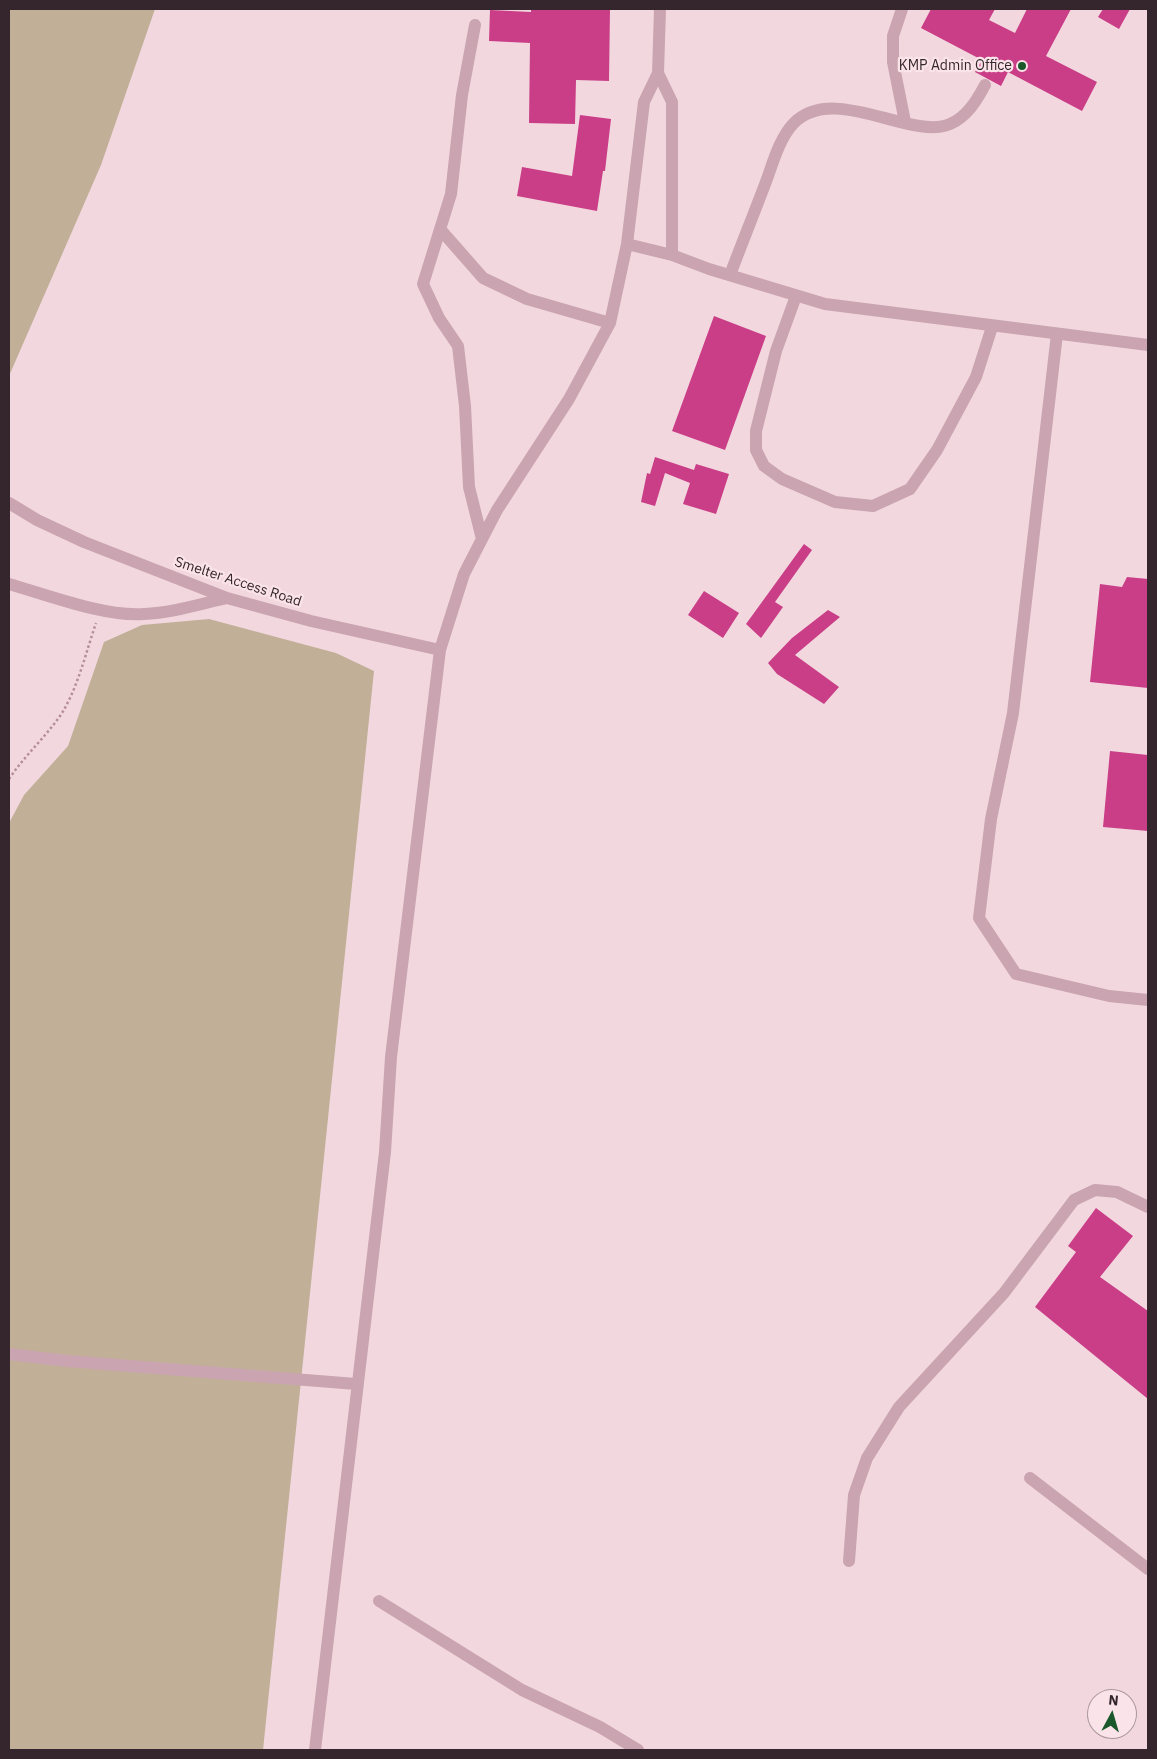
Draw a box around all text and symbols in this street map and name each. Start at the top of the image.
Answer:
place label: KMP Admin Office [899,58,1012,74]
marker: KMP Admin Office [1016,60,1028,72]
street label: Smelter Access Road [172,554,304,610]
north arrow [1087,1689,1137,1739]
text: N [1107,1691,1119,1710]

